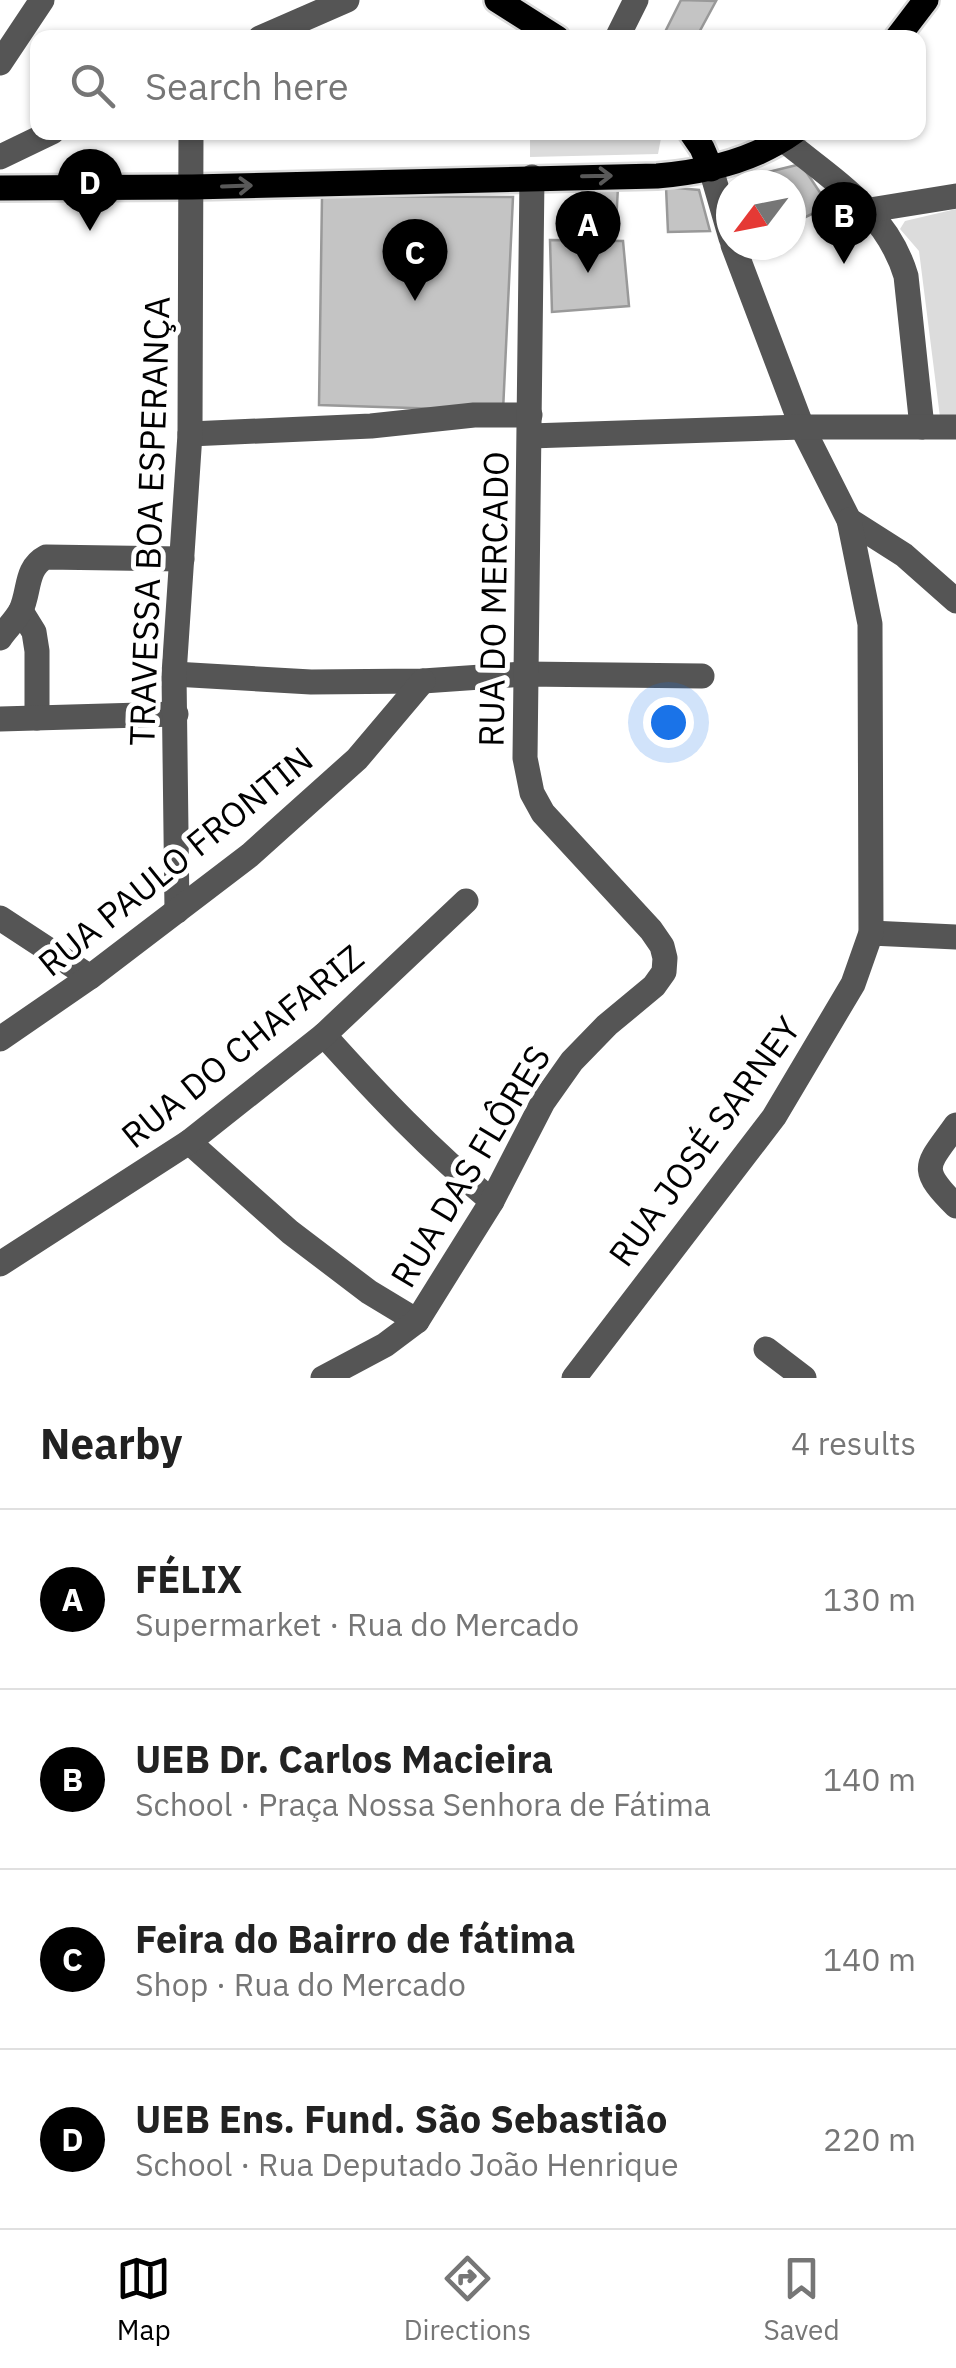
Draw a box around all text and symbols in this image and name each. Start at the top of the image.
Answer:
search box [30,30,926,140]
icon: search [65,58,120,113]
text: Search here [145,61,349,110]
pin: D [58,148,122,231]
one-way arrow [581,167,613,186]
north arrow [716,170,806,260]
one-way arrow [221,176,253,195]
pin: B [812,182,876,264]
pin: A [556,190,620,273]
pin: C [382,218,448,301]
street label: TRAVESSA BOA ESPERANÇA [118,295,180,747]
street label: RUA DO MERCADO [467,451,519,747]
your location [643,697,694,748]
street label: RUA PAULO FRONTIN [28,736,322,986]
street label: RUA DO CHAFARIZ [112,934,372,1158]
street label: RUA JOSÉ SARNEY [598,1007,810,1275]
street label: RUA DAS FLÔRES [380,1037,560,1295]
text: Nearby [40,1416,182,1471]
text: 4 results [791,1422,916,1464]
text: FÉLIX [135,1554,242,1603]
text: A [62,1578,83,1620]
text: 130 m [823,1578,916,1620]
text: Supermarket · Rua do Mercado [135,1603,579,1645]
text: UEB Dr. Carlos Macieira [135,1734,553,1783]
text: B [62,1758,83,1800]
text: 140 m [823,1758,916,1800]
text: School · Praça Nossa Senhora de Fátima [135,1783,711,1825]
text: Feira do Bairro de fátima [135,1914,575,1963]
text: C [62,1938,83,1980]
text: 140 m [823,1938,916,1980]
text: Shop · Rua do Mercado [135,1963,466,2005]
text: UEB Ens. Fund. São Sebastião [135,2094,667,2143]
text: D [61,2118,84,2160]
text: 220 m [823,2118,916,2160]
text: School · Rua Deputado João Henrique [135,2143,679,2185]
tab: Map [116,2251,171,2348]
tab: Directions [404,2251,531,2348]
tab: Saved [764,2251,840,2348]

